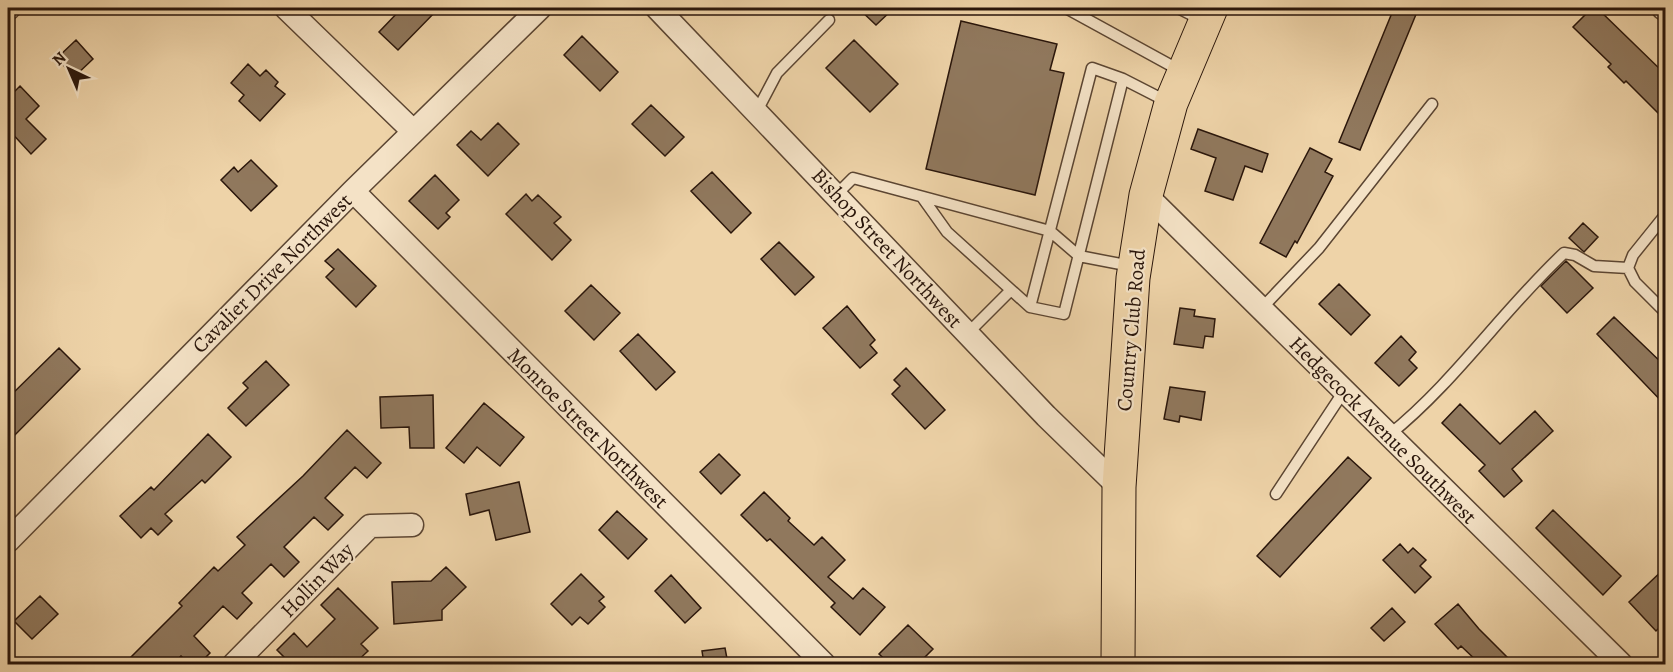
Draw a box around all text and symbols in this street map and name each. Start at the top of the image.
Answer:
north arrow [39,39,99,99]
text: N [47,47,71,71]
street label: Bishop Street Northwest [805,162,969,334]
street label: Cavalier Drive Northwest [186,187,358,359]
street label: Country Club Road [1110,247,1152,412]
street label: Hedgecock Avenue Southwest [1283,330,1483,530]
street label: Monroe Street Northwest [501,341,675,515]
street label: Hollin Way [274,536,360,624]

